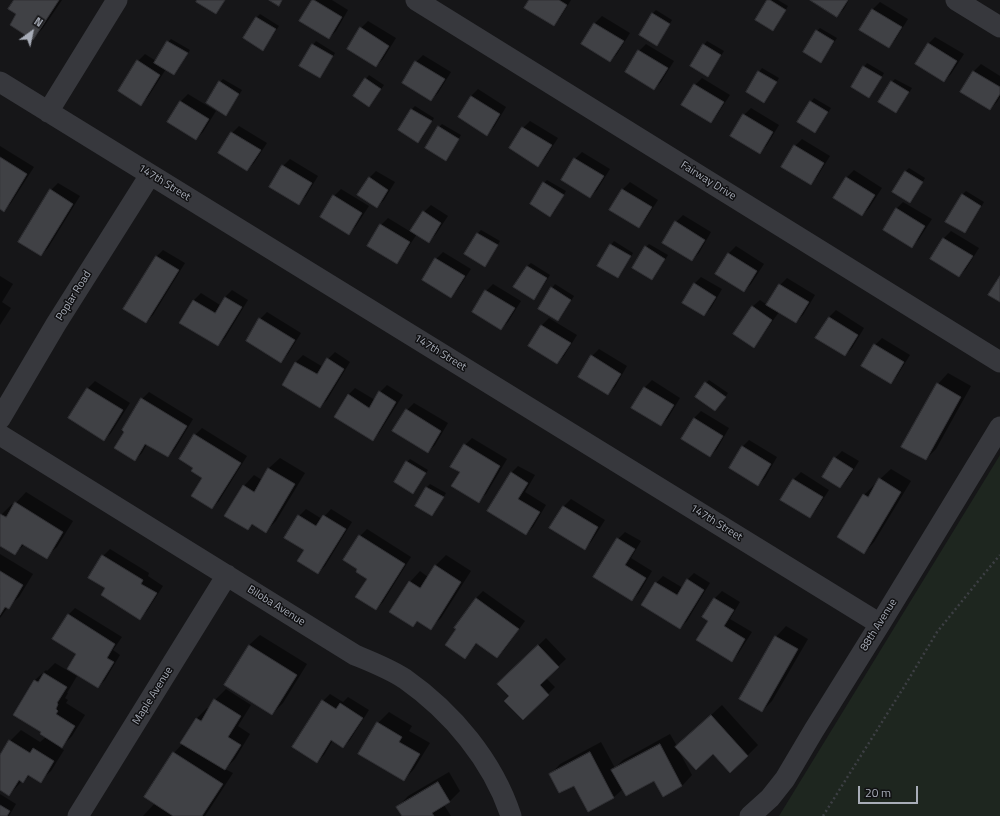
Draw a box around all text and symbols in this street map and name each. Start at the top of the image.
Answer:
north arrow [12,12,52,52]
text: N [31,13,46,31]
street label: Fairway Drive [678,159,738,203]
street label: 147th Street [135,162,193,204]
street label: Poplar Road [54,269,94,323]
street label: 147th Street [411,332,469,374]
street label: 147th Street [687,502,745,544]
street label: Biloba Avenue [245,583,307,629]
street label: 88th Avenue [858,597,900,653]
street label: Maple Avenue [130,665,176,727]
scale bar [860,778,920,804]
text: 20 m [865,783,891,802]

